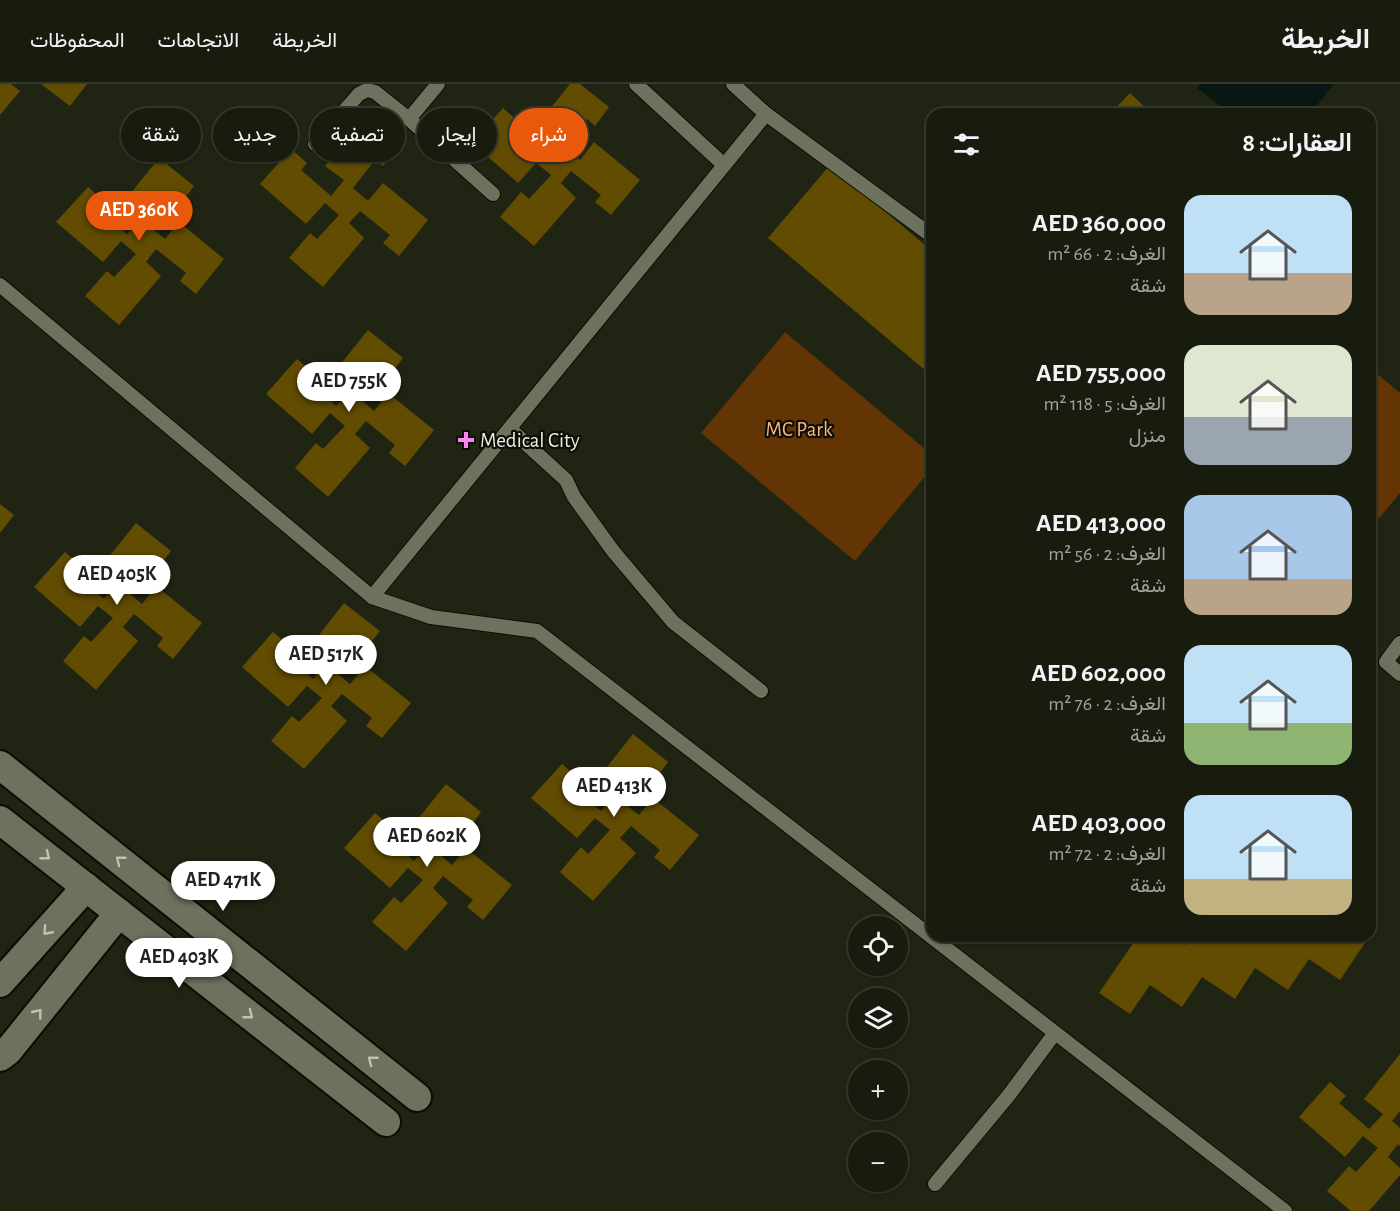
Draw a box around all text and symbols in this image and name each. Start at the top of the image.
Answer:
text: الخريطة [1281,26,1370,54]
text: المحفوظات [30,30,125,51]
text: الاتجاهات [158,30,239,51]
text: الخريطة [272,30,337,51]
chip: شقة [121,108,201,162]
chip: جديد [213,108,298,162]
chip: تصفية [310,108,405,162]
chip: إيجار [417,108,497,162]
chip: شراء [509,108,588,162]
icon: filters [950,128,983,161]
text: العقارات: 8 [1242,130,1352,156]
pin: AED 360K [77,191,201,242]
text: AED 360K [100,200,178,220]
text: AED 360,000 [1032,210,1166,236]
icon: home [1232,219,1304,291]
text: الغرف: 2 · 66 m² [1047,244,1166,264]
text: شقة [1130,276,1166,296]
text: AED 755,000 [1036,360,1166,386]
pin: AED 755K [287,362,411,413]
icon: home [1232,369,1304,441]
text: AED 755K [311,371,387,391]
text: الغرف: 5 · 118 m² [1043,394,1166,414]
park label: MC Park [765,419,833,440]
text: منزل [1129,426,1166,446]
place label: Medical City [480,430,580,451]
marker: Medical City [457,431,475,449]
text: AED 413,000 [1036,510,1166,536]
icon: home [1232,519,1304,591]
text: الغرف: 2 · 56 m² [1048,544,1166,564]
pin: AED 405K [55,555,179,606]
text: AED 405K [77,564,157,584]
text: شقة [1130,576,1166,596]
pin: AED 517K [264,635,388,686]
text: AED 517K [289,644,363,664]
text: AED 602,000 [1031,660,1166,686]
icon: home [1232,669,1304,741]
text: الغرف: 2 · 76 m² [1048,694,1166,714]
text: شقة [1130,726,1166,746]
pin: AED 413K [552,767,676,818]
text: AED 413K [576,776,652,796]
text: AED 403,000 [1032,810,1166,836]
pin: AED 602K [365,817,489,868]
icon: home [1232,819,1304,891]
text: AED 602K [387,826,467,846]
text: الغرف: 2 · 72 m² [1049,844,1166,864]
one-way arrow [39,848,50,859]
one-way arrow [116,857,127,868]
pin: AED 471K [161,861,285,912]
text: AED 471K [185,870,261,890]
text: شقة [1130,876,1166,896]
map controls [848,916,908,1192]
button: locate [848,916,908,976]
one-way arrow [43,924,54,934]
pin: AED 403K [117,938,241,989]
text: AED 403K [139,947,219,967]
button: layers [848,988,908,1048]
one-way arrow [243,1007,254,1018]
one-way arrow [31,1009,42,1020]
one-way arrow [367,1057,378,1068]
button: + [848,1060,908,1120]
button: − [848,1132,908,1192]

